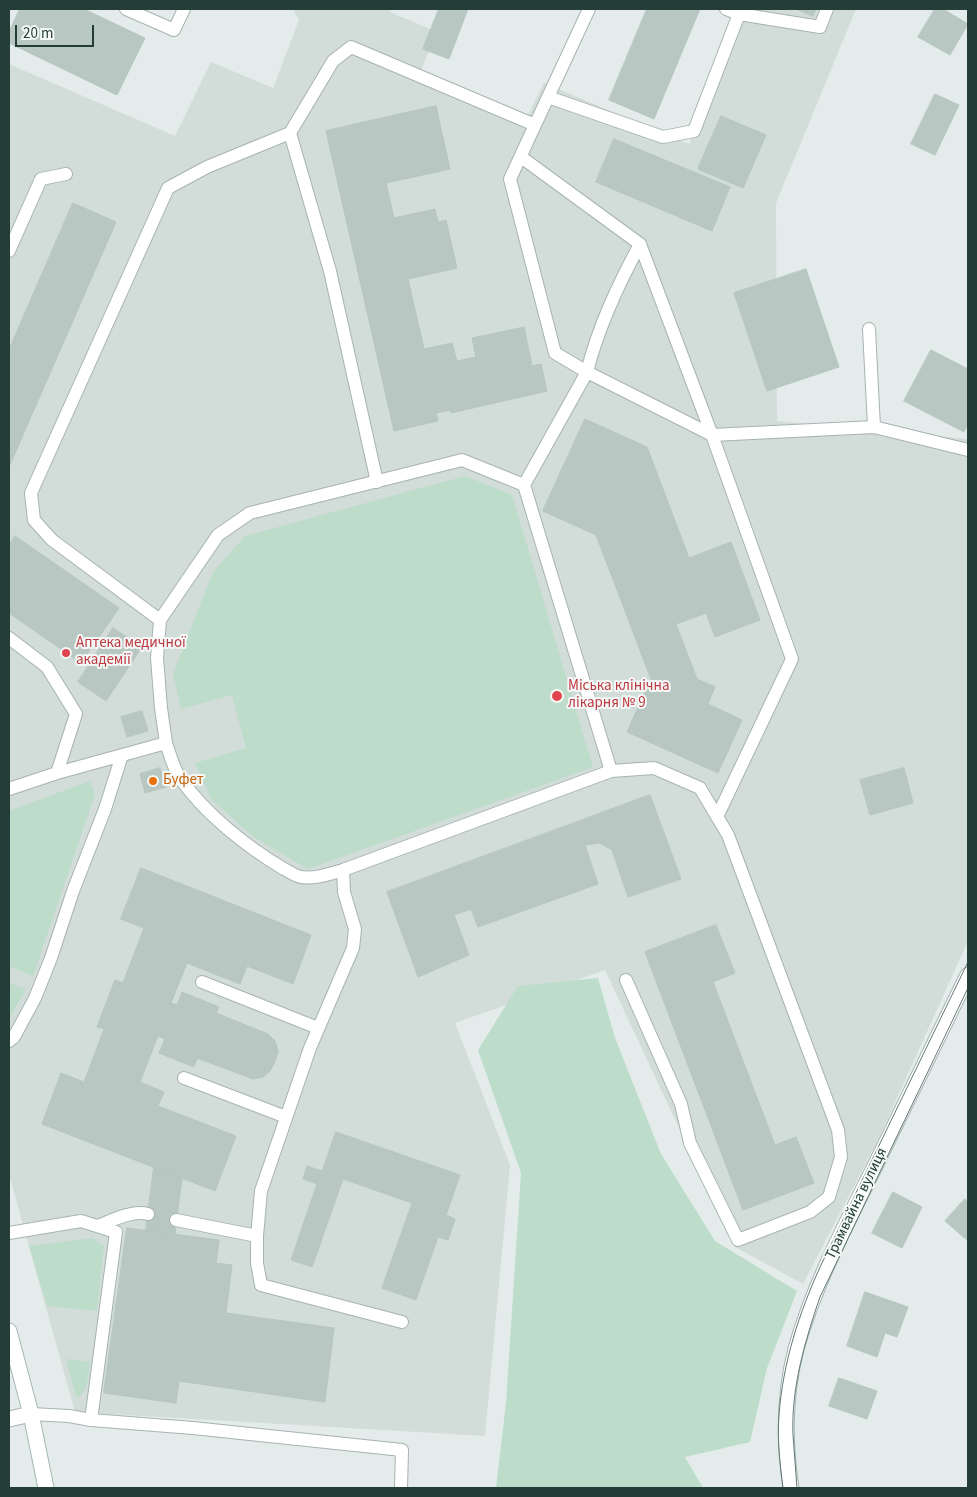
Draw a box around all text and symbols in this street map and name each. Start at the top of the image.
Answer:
scale bar [18,15,96,47]
text: 20 m [23,23,53,44]
place label: Аптека медичної академії [76,635,186,670]
marker: Аптека медичної академії [60,647,72,659]
place label: Міська клінічна лікарня № 9 [568,678,670,713]
marker: Міська клінічна лікарня № 9 [550,689,564,703]
place label: Буфет [163,772,204,790]
marker: Буфет [147,775,159,787]
street label: Трамвайна вулиця [822,1145,892,1263]

